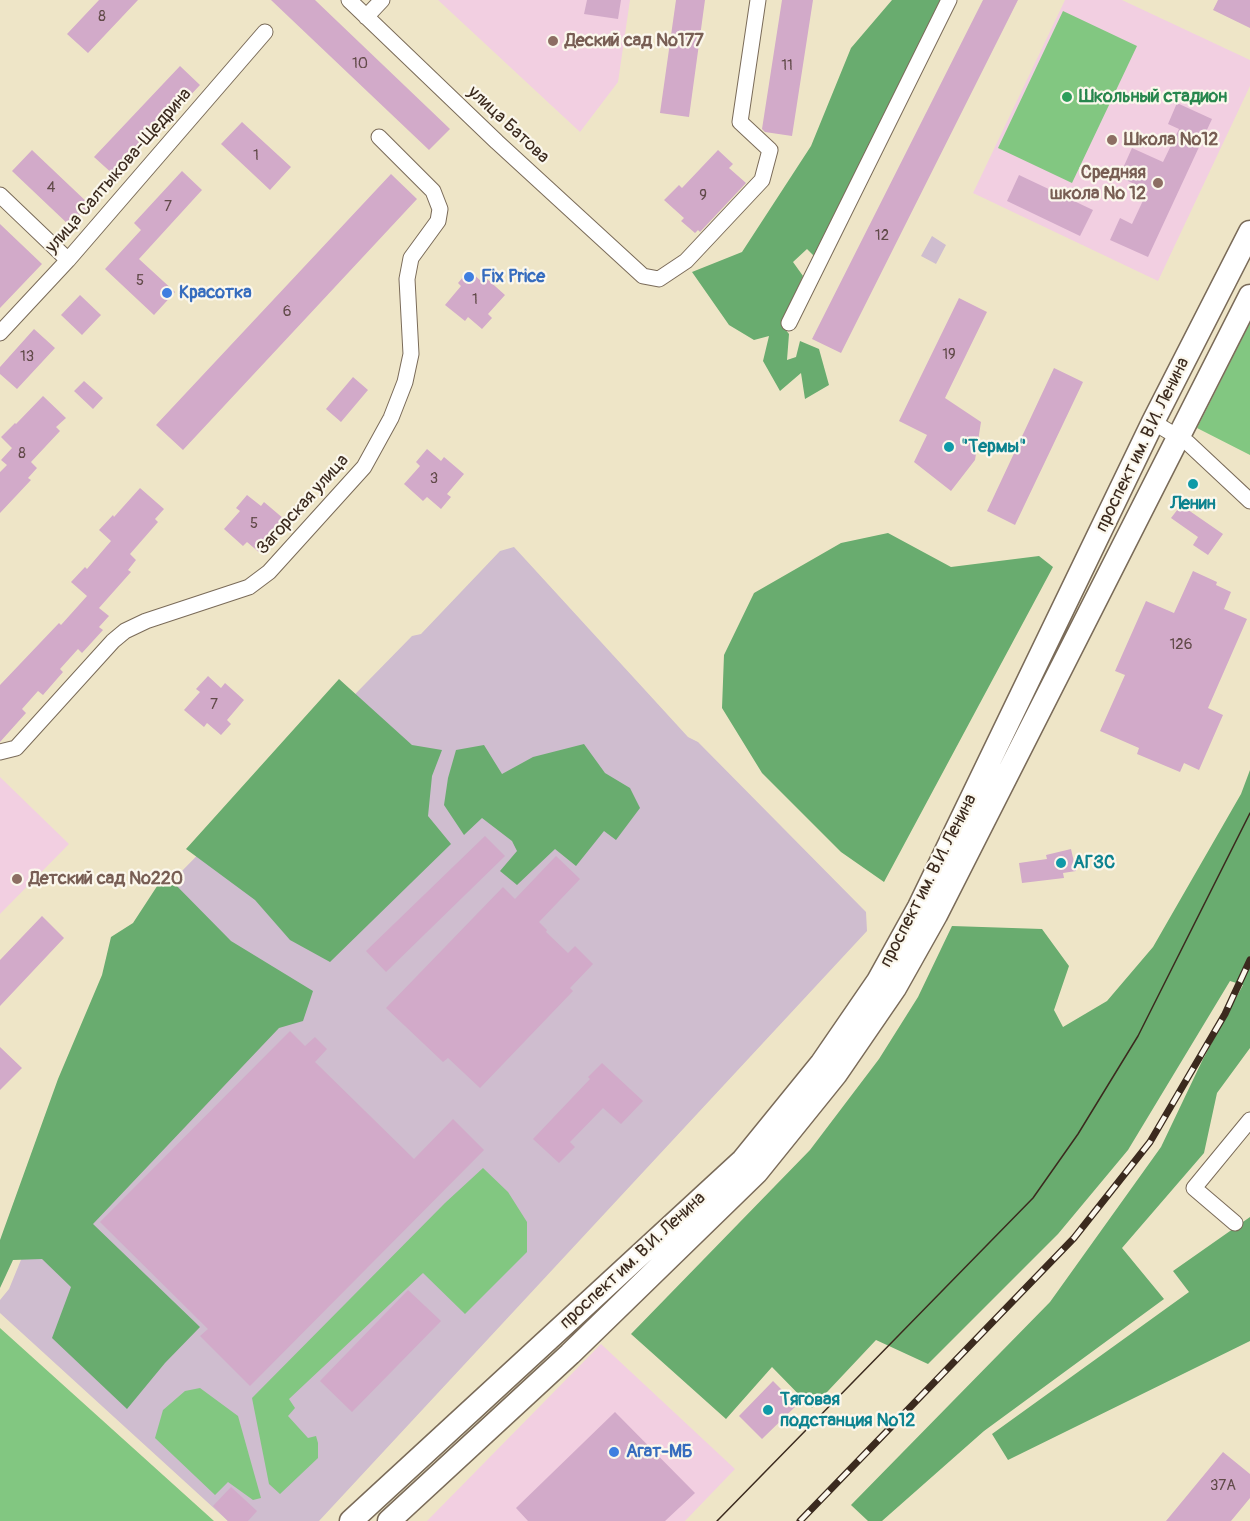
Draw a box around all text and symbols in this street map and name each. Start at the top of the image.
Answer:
house number: 8 [98,8,106,26]
place label: Деский сад №177 [565,30,704,52]
marker: Деский сад №177 [546,34,560,48]
house number: 10 [352,55,368,73]
house number: 11 [781,57,793,75]
street label: улица Батова [463,82,553,168]
street label: улица Салтыкова-Щедрина [41,84,197,258]
place label: Школьный стадион [1079,86,1227,108]
marker: Школьный стадион [1060,90,1074,104]
place label: Школа №12 [1124,129,1218,151]
marker: Школа №12 [1105,133,1119,147]
house number: 1 [253,147,259,165]
place label: Средняя школа № 12 [1050,162,1146,204]
marker: Средняя школа № 12 [1151,176,1165,190]
house number: 4 [47,179,55,197]
house number: 9 [699,187,707,205]
house number: 7 [164,198,172,216]
house number: 12 [875,227,889,245]
place label: Fix Price [481,266,545,288]
marker: Fix Price [462,270,476,284]
house number: 5 [136,272,144,290]
place label: Красотка [179,282,252,304]
marker: Красотка [160,286,174,300]
house number: 1 [472,291,478,309]
house number: 6 [283,303,291,321]
house number: 19 [942,346,956,364]
house number: 13 [20,348,34,366]
street label: проспект им. В.И. Ленина [1091,354,1195,536]
place label: "Термы" [961,436,1026,458]
marker: "Термы" [942,440,956,454]
house number: 8 [18,445,26,463]
street label: Загорская улица [252,450,354,560]
house number: 3 [430,470,438,488]
marker: Ленин [1186,477,1200,491]
place label: Ленин [1170,493,1216,515]
house number: 5 [250,515,258,533]
house number: 126 [1170,636,1192,654]
house number: 7 [210,696,218,714]
street label: проспект им. В.И. Ленина [876,791,982,971]
place label: АГЗС [1073,852,1115,874]
marker: АГЗС [1054,856,1068,870]
place label: Детский сад №220 [29,868,183,890]
marker: Детский сад №220 [10,872,24,886]
street label: проспект им. В.И. Ленина [556,1188,710,1334]
place label: Тяговая подстанция №12 [780,1389,915,1432]
marker: Тяговая подстанция №12 [761,1403,775,1417]
place label: Агат-МБ [626,1441,693,1463]
marker: Агат-МБ [607,1445,621,1459]
house number: 37А [1210,1477,1236,1495]

